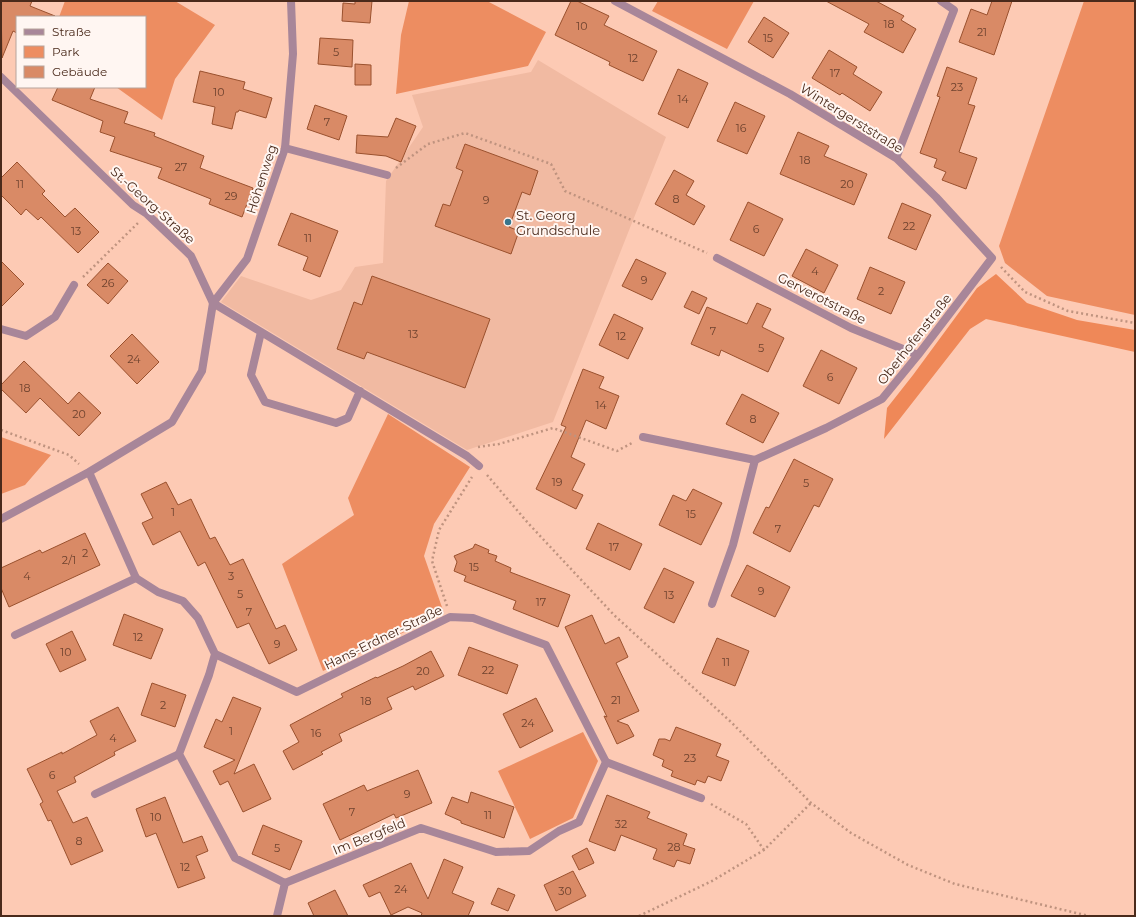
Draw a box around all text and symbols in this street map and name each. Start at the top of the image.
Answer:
legend [16,16,146,88]
house number: 18 [884,17,895,31]
house number: 10 [576,19,588,33]
text: Straße [52,24,91,39]
house number: 21 [977,25,987,39]
house number: 15 [763,31,773,45]
text: Park [52,44,80,59]
house number: 5 [333,45,339,59]
house number: 12 [628,51,638,65]
text: Gebäude [52,64,107,79]
house number: 17 [830,66,840,80]
street label: Wintergerststraße [798,80,907,156]
house number: 23 [951,80,963,94]
house number: 10 [213,85,225,99]
house number: 14 [677,92,689,106]
house number: 7 [324,115,330,129]
house number: 16 [736,121,747,135]
street label: Höhenweg [242,142,280,216]
house number: 18 [800,153,811,167]
house number: 27 [175,160,187,174]
street label: St.-Georg-Straße [107,163,199,247]
house number: 11 [16,177,24,191]
house number: 20 [840,177,854,191]
house number: 29 [225,189,238,203]
house number: 8 [672,192,680,206]
house number: 9 [483,193,490,207]
place label: St. Georg Grundschule [516,207,600,238]
marker: St. Georg Grundschule [503,217,513,227]
house number: 22 [903,219,915,233]
house number: 6 [753,222,760,236]
house number: 13 [71,224,81,238]
house number: 11 [304,231,312,245]
house number: 4 [811,264,819,278]
street label: Gerverotstraße [775,269,869,327]
house number: 9 [641,273,648,287]
house number: 26 [102,276,115,290]
house number: 2 [878,284,884,298]
street label: Oberhofenstraße [874,290,955,388]
house number: 7 [710,324,716,338]
house number: 13 [408,327,418,341]
house number: 12 [616,329,626,343]
house number: 5 [758,341,764,355]
house number: 24 [127,352,141,366]
house number: 6 [827,370,834,384]
house number: 18 [20,381,31,395]
house number: 14 [595,398,607,412]
house number: 20 [72,407,86,421]
house number: 8 [749,412,757,426]
house number: 19 [552,475,563,489]
house number: 5 [803,476,809,490]
house number: 1 [171,505,175,519]
house number: 15 [686,507,696,521]
house number: 7 [775,522,781,536]
house number: 17 [609,540,619,554]
house number: 2 [82,546,88,560]
house number: 2/1 [62,553,76,567]
house number: 15 [469,560,479,574]
house number: 4 [23,569,31,583]
house number: 3 [228,569,234,583]
house number: 9 [758,584,765,598]
house number: 5 [237,587,243,601]
house number: 13 [664,588,674,602]
house number: 17 [536,595,546,609]
street label: Hans-Erdner-Straße [321,601,445,673]
house number: 7 [246,605,252,619]
house number: 12 [133,630,143,644]
house number: 9 [274,637,281,651]
house number: 10 [60,645,72,659]
house number: 11 [722,655,730,669]
house number: 22 [482,663,494,677]
house number: 20 [416,664,430,678]
house number: 21 [611,693,621,707]
house number: 18 [361,694,372,708]
house number: 2 [160,698,166,712]
house number: 24 [521,716,535,730]
house number: 1 [229,724,233,738]
house number: 16 [311,726,322,740]
house number: 4 [109,731,117,745]
house number: 23 [684,751,696,765]
house number: 6 [49,768,56,782]
house number: 9 [404,787,411,801]
house number: 7 [349,805,355,819]
house number: 11 [484,808,492,822]
house number: 10 [150,810,162,824]
street label: Im Bergfeld [330,814,408,858]
house number: 32 [615,817,627,831]
house number: 8 [75,834,83,848]
house number: 28 [667,840,681,854]
house number: 5 [274,841,280,855]
house number: 12 [180,860,190,874]
house number: 24 [394,882,408,896]
house number: 30 [558,884,572,898]

